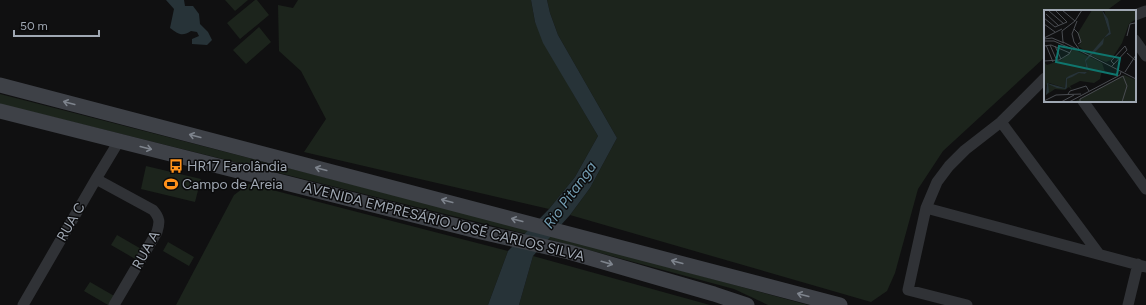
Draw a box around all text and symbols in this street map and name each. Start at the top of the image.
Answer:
inset map [1044,10,1136,102]
scale bar [14,12,99,38]
text: 50 m [20,19,48,33]
one-way arrow [63,99,76,107]
one-way arrow [189,132,202,139]
one-way arrow [140,144,153,152]
bus stop icon: HR17 Farolândia [168,158,184,174]
place label: HR17 Farolândia [187,158,287,175]
water label: Rio Pitanga [540,158,600,232]
one-way arrow [314,164,327,172]
sports icon: Campo de Areia [163,176,179,192]
place label: Campo de Areia [182,176,283,193]
street label: AVENIDA EMPRESÁRIO JOSÉ CARLOS SILVA [302,179,587,265]
one-way arrow [440,197,453,205]
street label: RUA C [53,200,89,244]
one-way arrow [511,216,524,223]
street label: RUA A [129,227,164,272]
one-way arrow [671,258,684,266]
one-way arrow [600,260,613,267]
one-way arrow [796,291,809,298]

